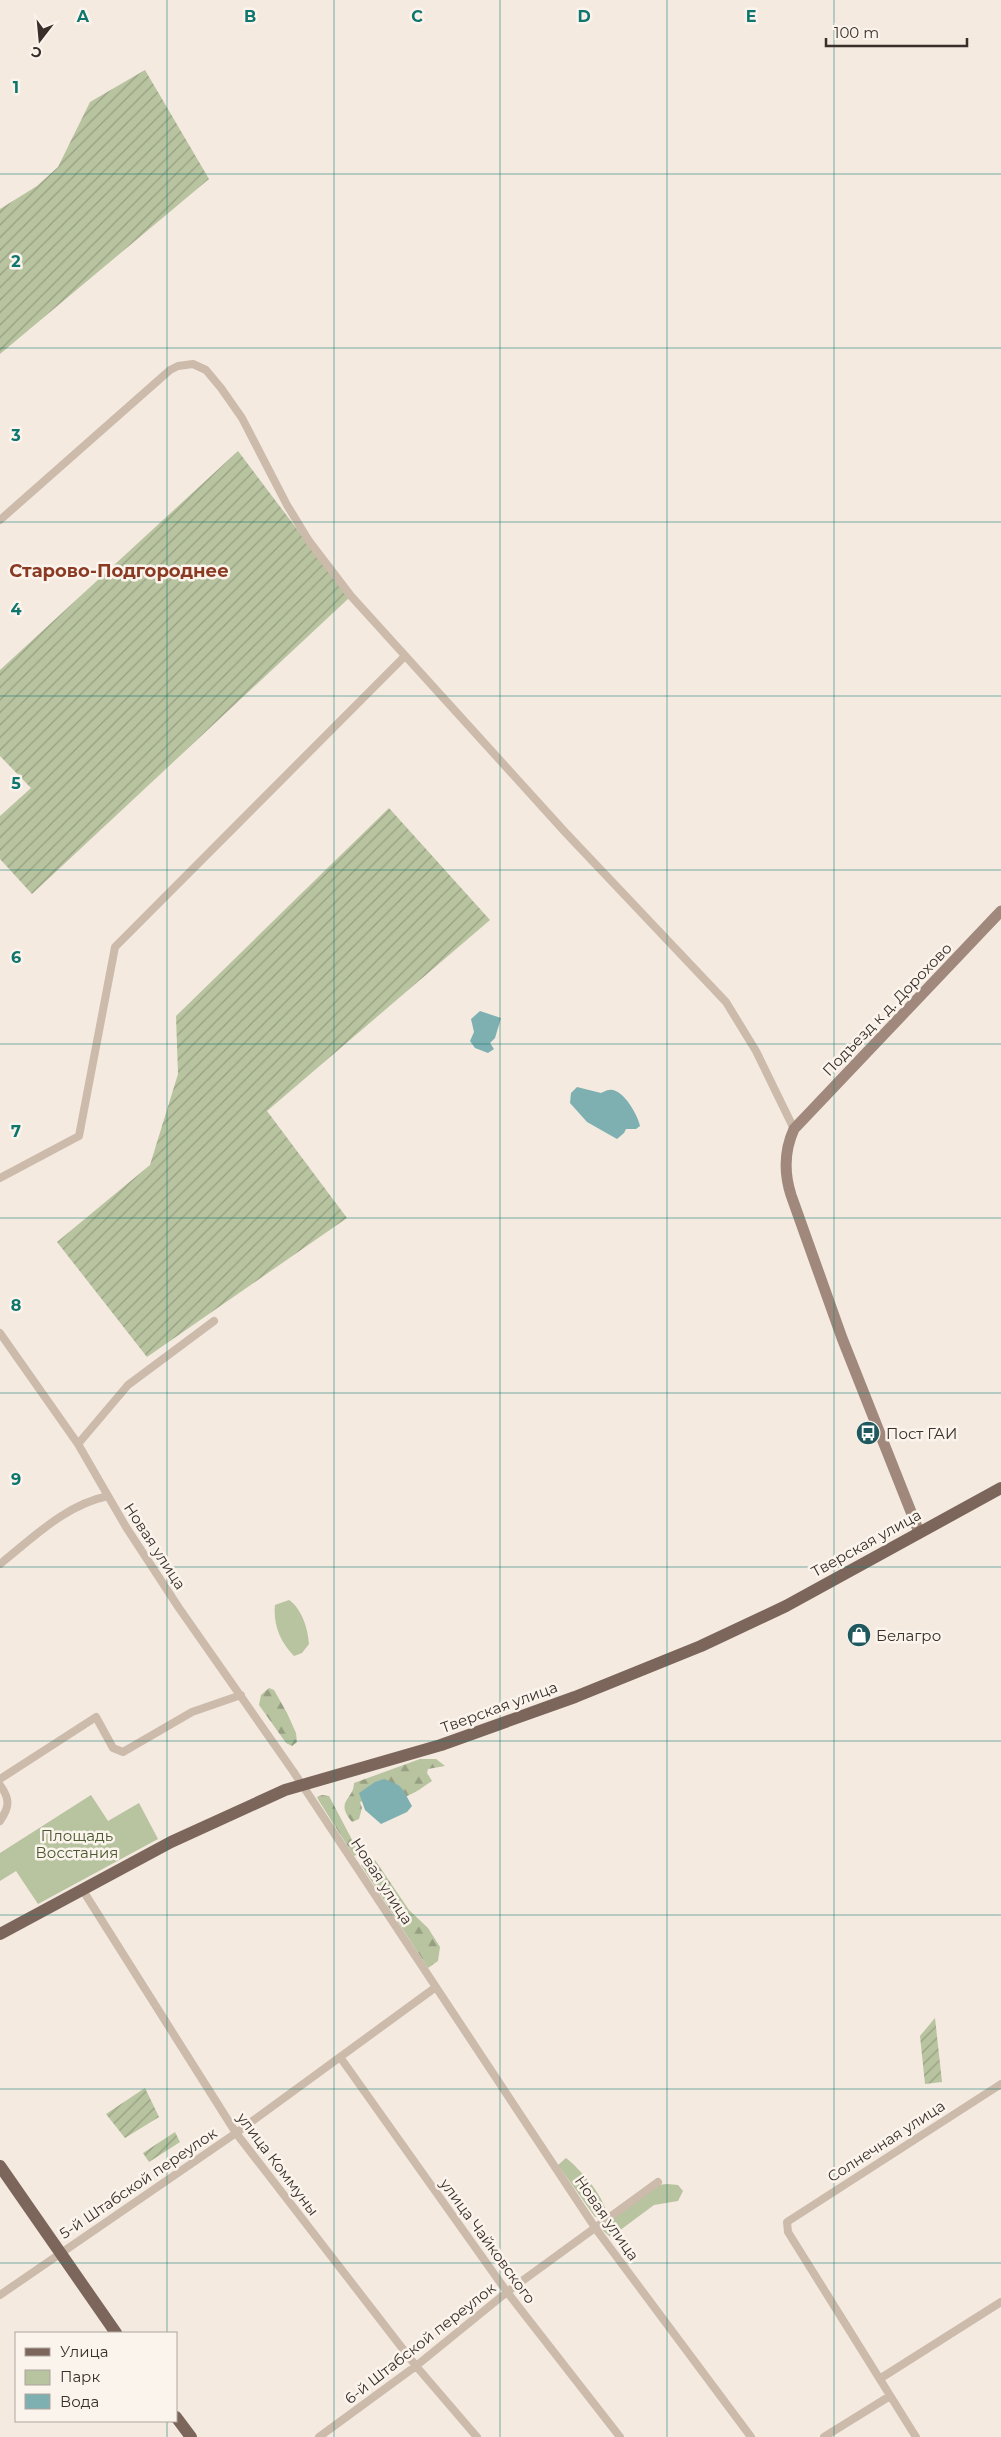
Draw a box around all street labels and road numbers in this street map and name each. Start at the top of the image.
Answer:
street label: Подъезд к д. Дорохово [818,938,956,1080]
street label: Новая улица [120,1499,190,1593]
street label: Тверская улица [808,1505,924,1581]
street label: Тверская улица [438,1677,560,1737]
street label: Новая улица [347,1834,417,1928]
street label: Солнечная улица [824,2096,948,2186]
street label: улица Коммуны [232,2108,323,2219]
street label: 5-й Штабской переулок [56,2123,221,2243]
street label: Новая улица [571,2172,643,2264]
street label: улица Чайковского [436,2174,540,2307]
street label: 6-й Штабской переулок [341,2278,500,2408]

